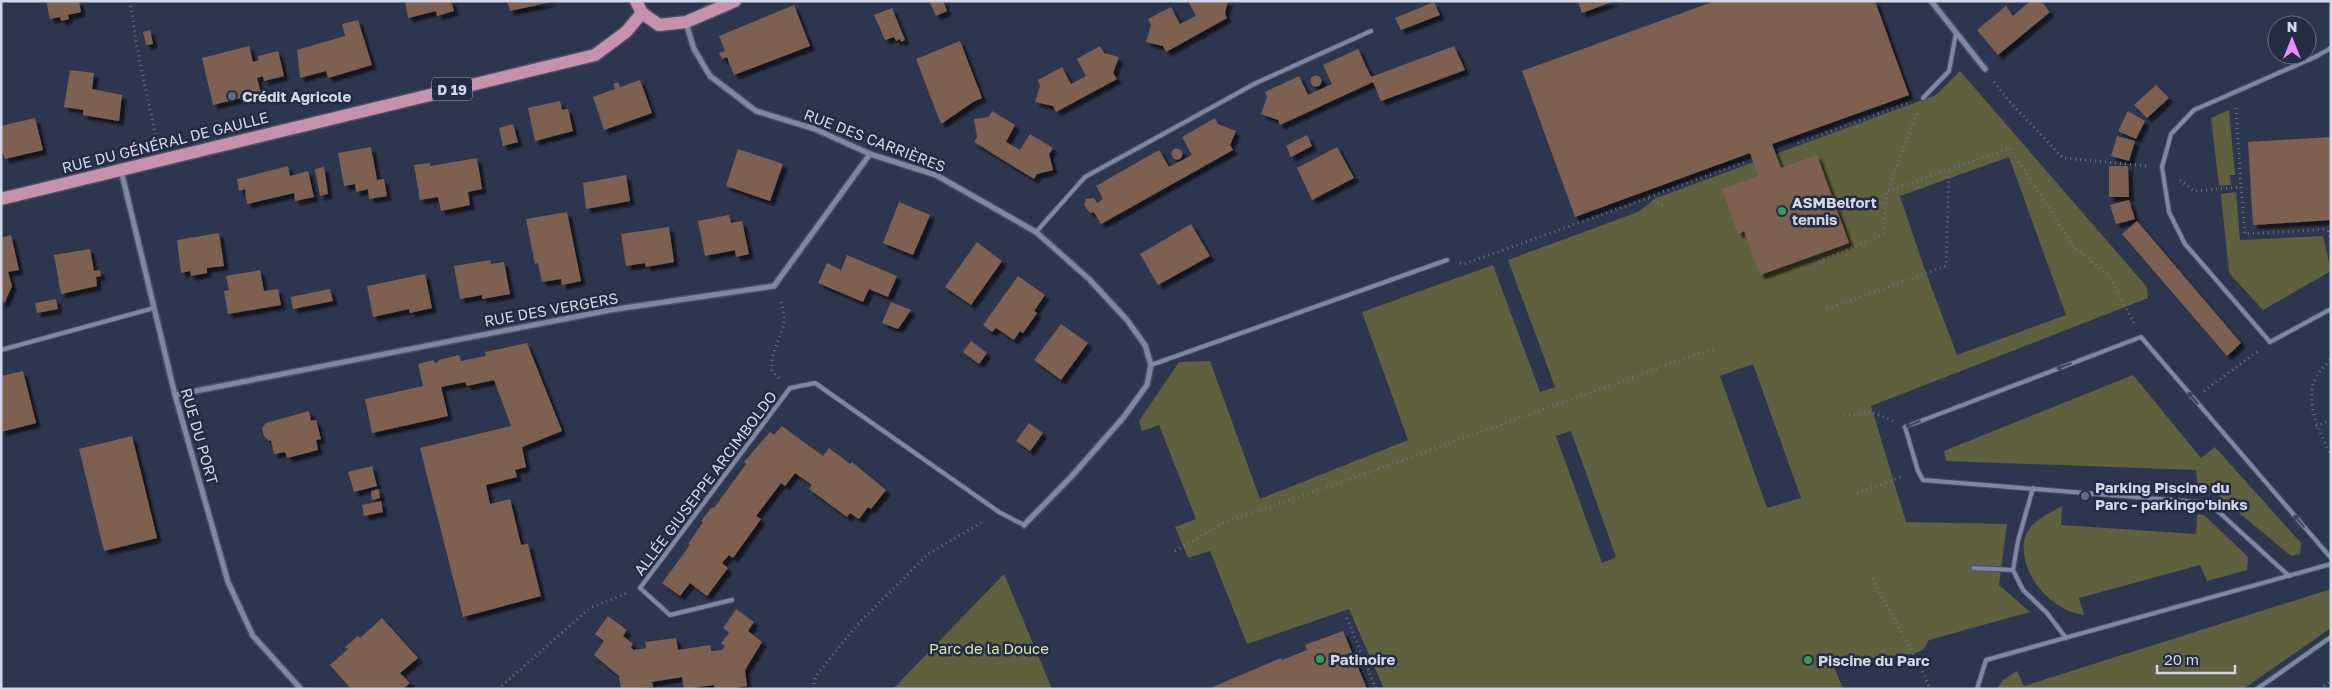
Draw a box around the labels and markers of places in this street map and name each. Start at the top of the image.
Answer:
place label: Crédit Agricole [242,87,351,105]
marker: Crédit Agricole [226,90,238,102]
place label: ASMBelfort tennis [1792,193,1877,228]
marker: ASMBelfort tennis [1776,205,1788,217]
place label: Parking Piscine du Parc - parkingo'binks [2095,478,2248,513]
marker: Parking Piscine du Parc - parkingo'binks [2079,490,2091,502]
place label: Patinoire [1330,650,1395,668]
place label: Piscine du Parc [1818,651,1930,669]
marker: Patinoire [1314,653,1326,665]
marker: Piscine du Parc [1802,654,1814,666]

